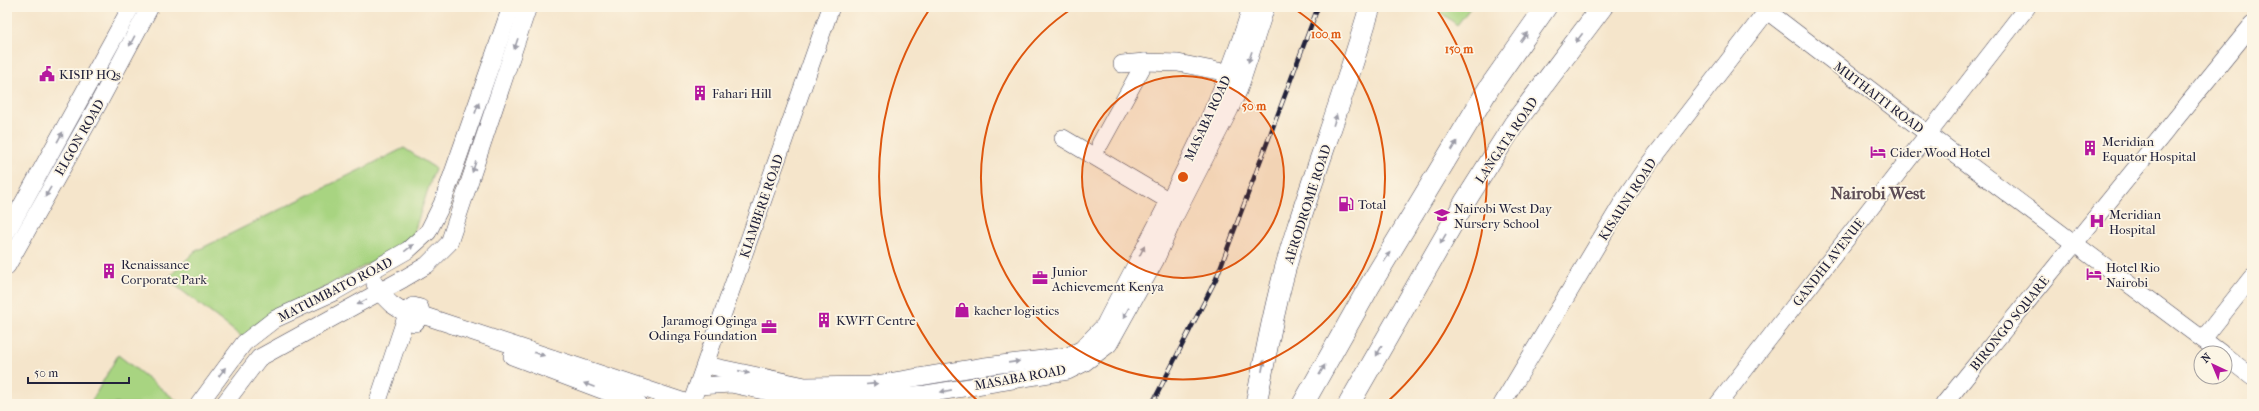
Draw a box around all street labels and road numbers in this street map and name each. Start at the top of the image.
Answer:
street label: MUTHAITI ROAD [1831,59,1927,136]
street label: MASABA ROAD [1181,73,1234,163]
street label: LANGATA ROAD [1472,94,1541,186]
street label: ELGON ROAD [52,97,107,178]
street label: AERODROME ROAD [1281,143,1334,267]
street label: KIAMBERE ROAD [737,152,786,260]
street label: KISAUNI ROAD [1595,155,1660,243]
street label: GANDHI AVENUE [1789,215,1867,309]
street label: MATUMBATO ROAD [275,254,395,325]
street label: BIRONGO SQUARE [1967,273,2052,374]
street label: MASABA ROAD [973,362,1067,393]

